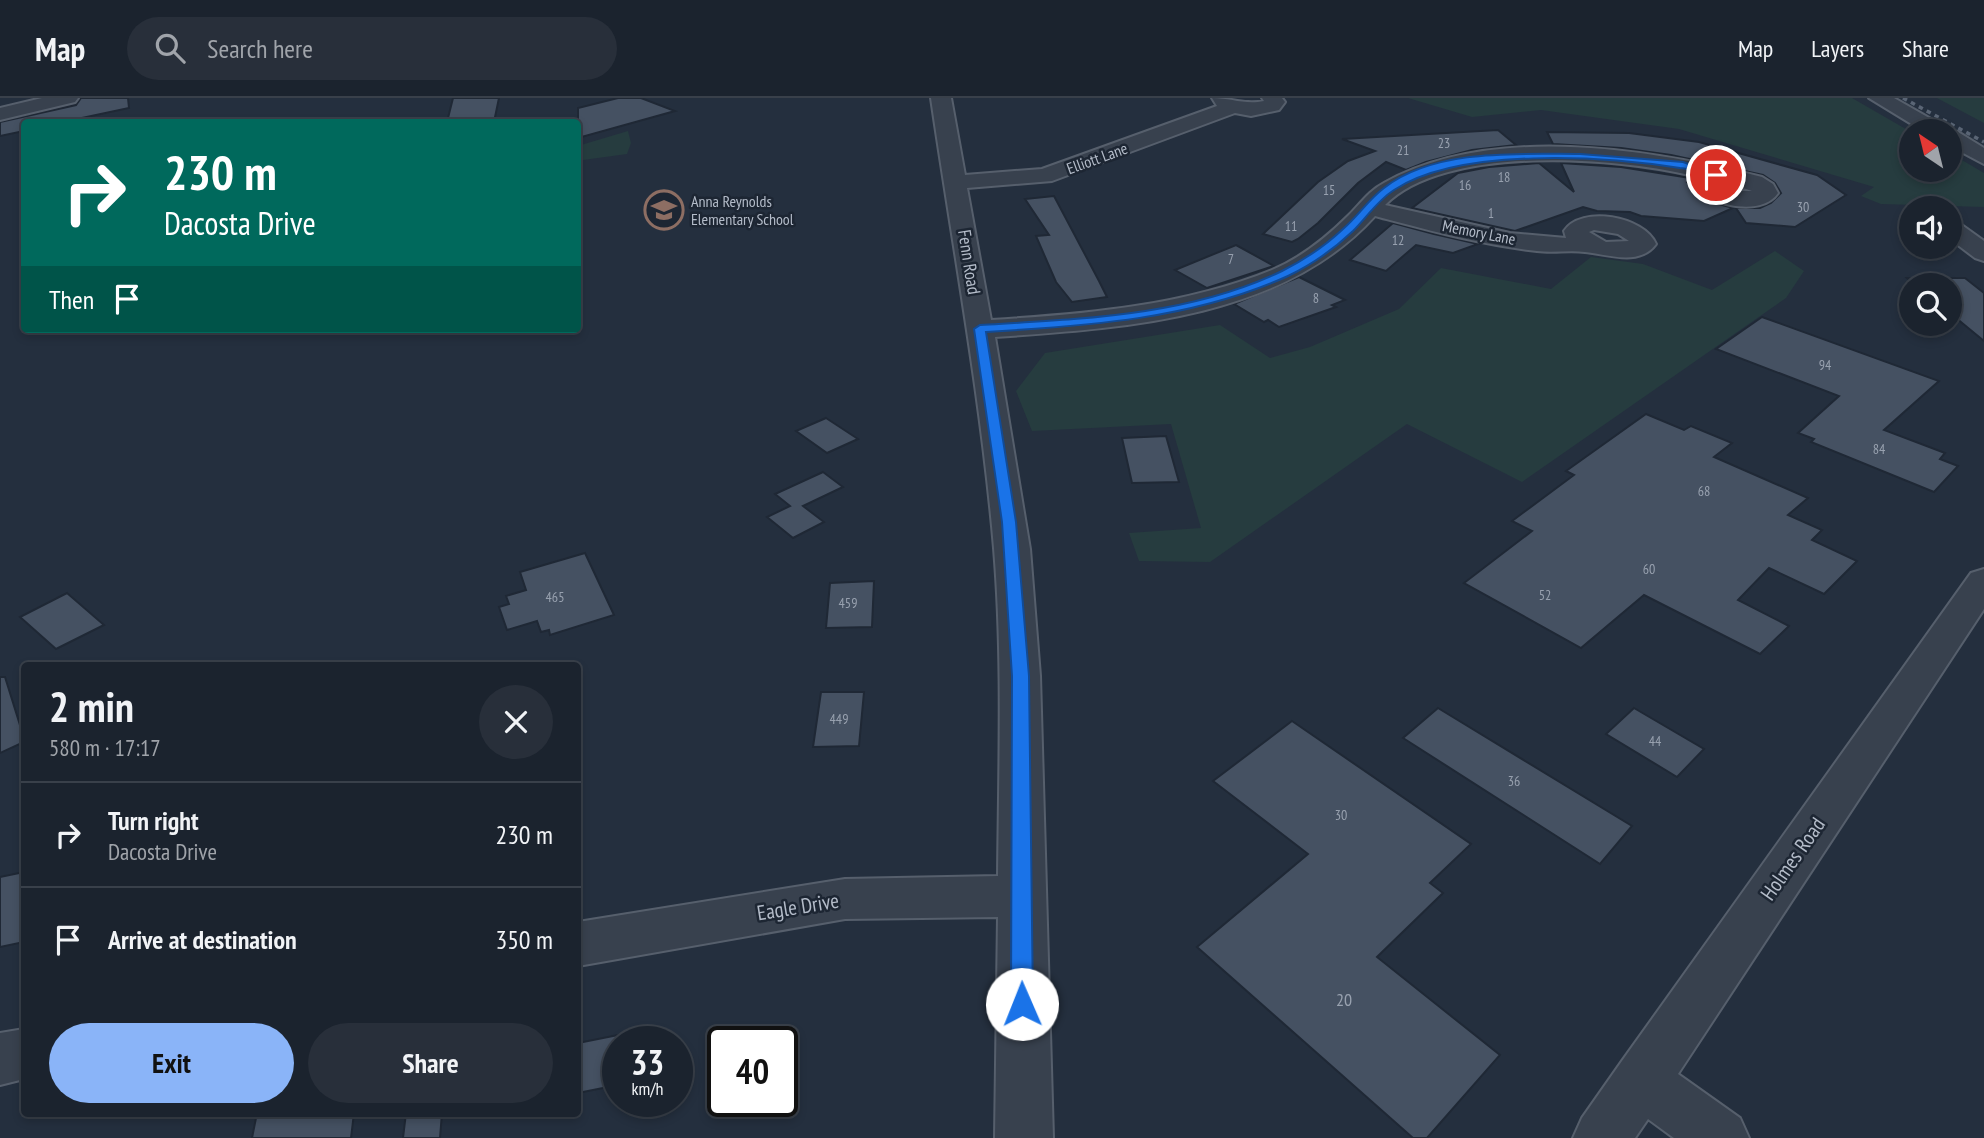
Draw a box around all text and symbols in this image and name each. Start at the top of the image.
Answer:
search box [127,17,617,80]
text: Map [35,27,85,70]
icon: search [151,29,189,67]
text: Search here [207,32,313,65]
text: Map [1738,33,1773,64]
text: Layers [1811,33,1864,64]
text: Share [1902,33,1949,64]
north arrow [1899,119,1962,182]
map controls [1899,119,1962,336]
house number: 23 [1438,134,1450,152]
street label: Elliott Lane [1064,138,1130,178]
text: 230 m [164,140,277,204]
house number: 21 [1397,141,1409,159]
pin [1686,145,1746,205]
icon: right [49,147,140,238]
icon: arrive [1697,156,1735,194]
house number: 18 [1498,168,1510,186]
house number: 16 [1459,176,1471,194]
house number: 15 [1323,181,1335,199]
school or university icon: Anna Reynolds Elementary School [643,189,685,231]
place label: Anna Reynolds Elementary School [691,191,794,229]
button: sound [1899,196,1962,259]
house number: 30 [1797,198,1809,216]
text: Dacosta Drive [164,202,316,244]
house number: 1 [1488,204,1494,222]
street label: Memory Lane [1441,215,1517,249]
house number: 11 [1285,217,1297,235]
street label: Fenn Road [953,228,986,296]
house number: 12 [1392,231,1404,249]
house number: 7 [1228,250,1234,268]
button: search [1899,273,1962,336]
icon: arrive [108,280,146,318]
text: Then [49,283,94,316]
house number: 8 [1313,289,1319,307]
house number: 94 [1819,356,1832,374]
house number: 84 [1873,440,1886,458]
house number: 68 [1698,482,1710,500]
house number: 60 [1643,560,1655,578]
house number: 52 [1539,586,1551,604]
house number: 465 [546,588,564,606]
house number: 459 [839,594,857,612]
text: 2 min [49,679,134,734]
button: close [479,685,553,759]
house number: 449 [830,710,848,728]
house number: 44 [1649,732,1662,750]
text: 580 m · 17:17 [49,733,161,762]
house number: 36 [1508,772,1520,790]
text: Turn right [108,804,199,837]
house number: 30 [1335,806,1347,824]
street label: Holmes Road [1754,812,1831,905]
icon: right [49,816,87,854]
text: 230 m [495,818,553,851]
text: Dacosta Drive [108,837,217,866]
street label: Eagle Drive [755,887,841,926]
icon: arrive [49,921,87,959]
text: Arrive at destination [108,923,297,956]
text: 350 m [495,923,553,956]
position arrow [985,967,1059,1041]
house number: 20 [1336,988,1352,1011]
button: Exit [49,1023,294,1103]
button: Share [308,1023,553,1103]
speed limit sign: 40 [707,1026,798,1117]
text: 33 [631,1039,664,1085]
text: km/h [632,1077,663,1100]

